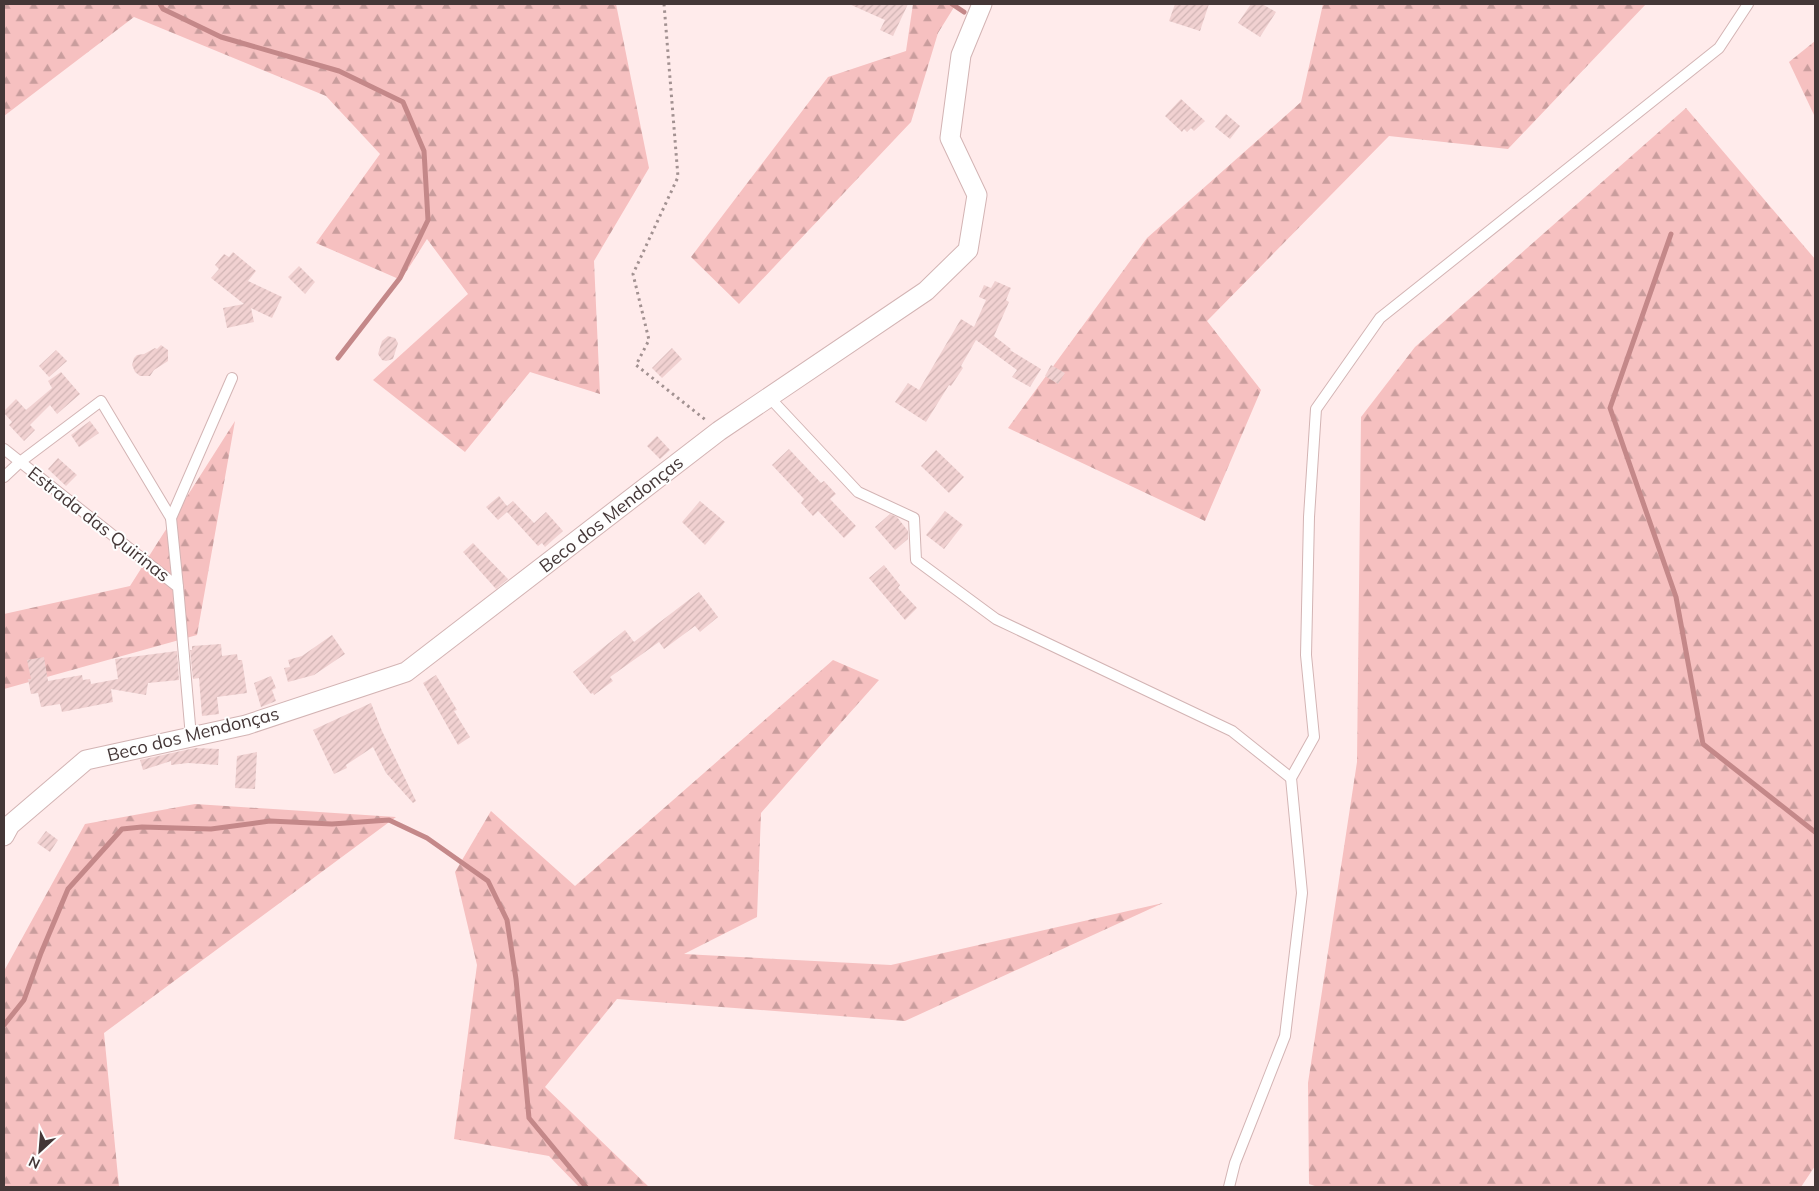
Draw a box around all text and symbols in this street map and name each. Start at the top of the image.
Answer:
street label: Beco dos Mendonças [534,451,688,577]
street label: Estrada das Quirinas [23,461,175,587]
street label: Beco dos Mendonças [105,701,281,766]
north arrow [15,1126,65,1176]
text: N [26,1152,43,1173]

